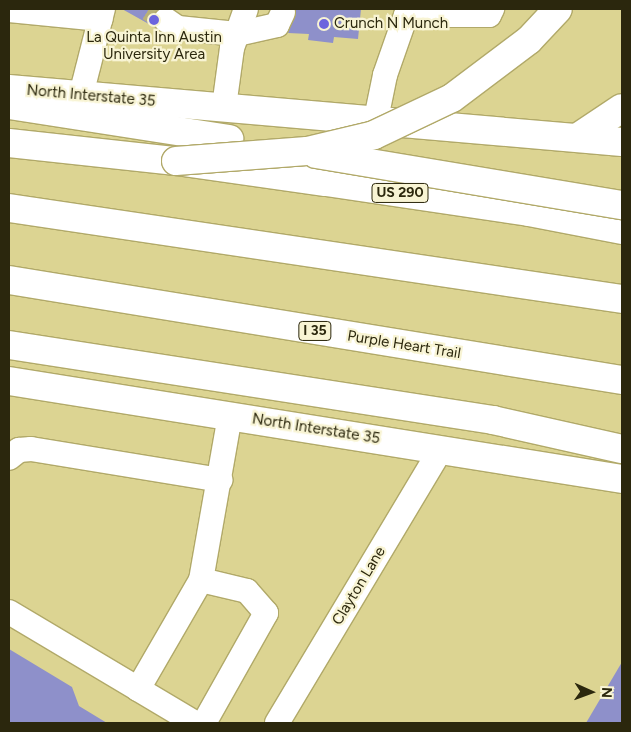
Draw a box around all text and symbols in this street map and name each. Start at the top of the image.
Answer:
marker: La Quinta Inn Austin University Area [148,14,160,26]
place label: Crunch N Munch [334,15,448,33]
marker: Crunch N Munch [318,18,330,30]
place label: La Quinta Inn Austin University Area [86,28,222,63]
street label: North Interstate 35 [26,81,156,111]
road number: US 290 [371,182,429,204]
road number: I 35 [298,320,332,342]
street label: Purple Heart Trail [346,327,462,363]
street label: North Interstate 35 [251,410,381,448]
street label: Clayton Lane [329,544,389,628]
north arrow [566,667,616,717]
text: N [598,687,615,698]

